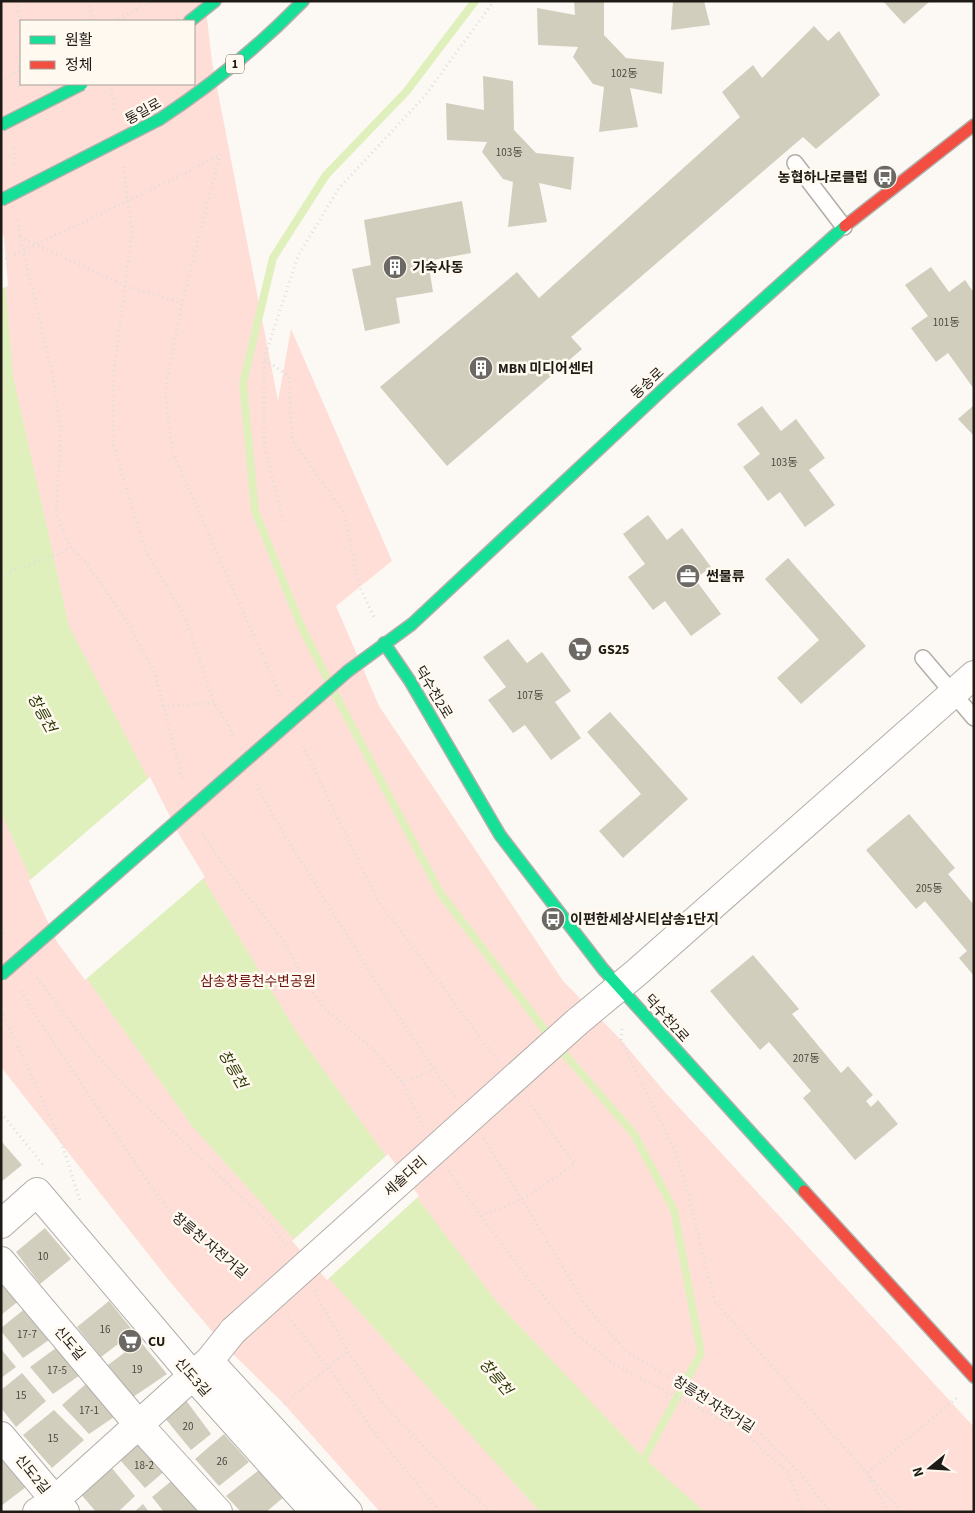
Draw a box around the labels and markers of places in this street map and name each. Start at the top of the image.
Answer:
bus stop icon: 농협하나로클럽 [872,164,898,190]
place label: 농협하나로클럽 [778,168,868,188]
building icon: 기숙사동 [382,254,408,280]
place label: 기숙사동 [412,258,464,278]
building icon: MBN 미디어센터 [468,355,494,381]
place label: MBN 미디어센터 [498,359,594,379]
office icon: 썬물류 [675,563,701,589]
place label: 썬물류 [706,567,745,587]
supermarket icon: GS25 [567,636,593,662]
place label: GS25 [598,640,630,660]
bus stop icon: 이편한세상시티삼송1단지 [540,906,566,932]
place label: 이편한세상시티삼송1단지 [570,910,719,930]
supermarket icon: CU [117,1328,143,1354]
place label: CU [148,1332,165,1352]

